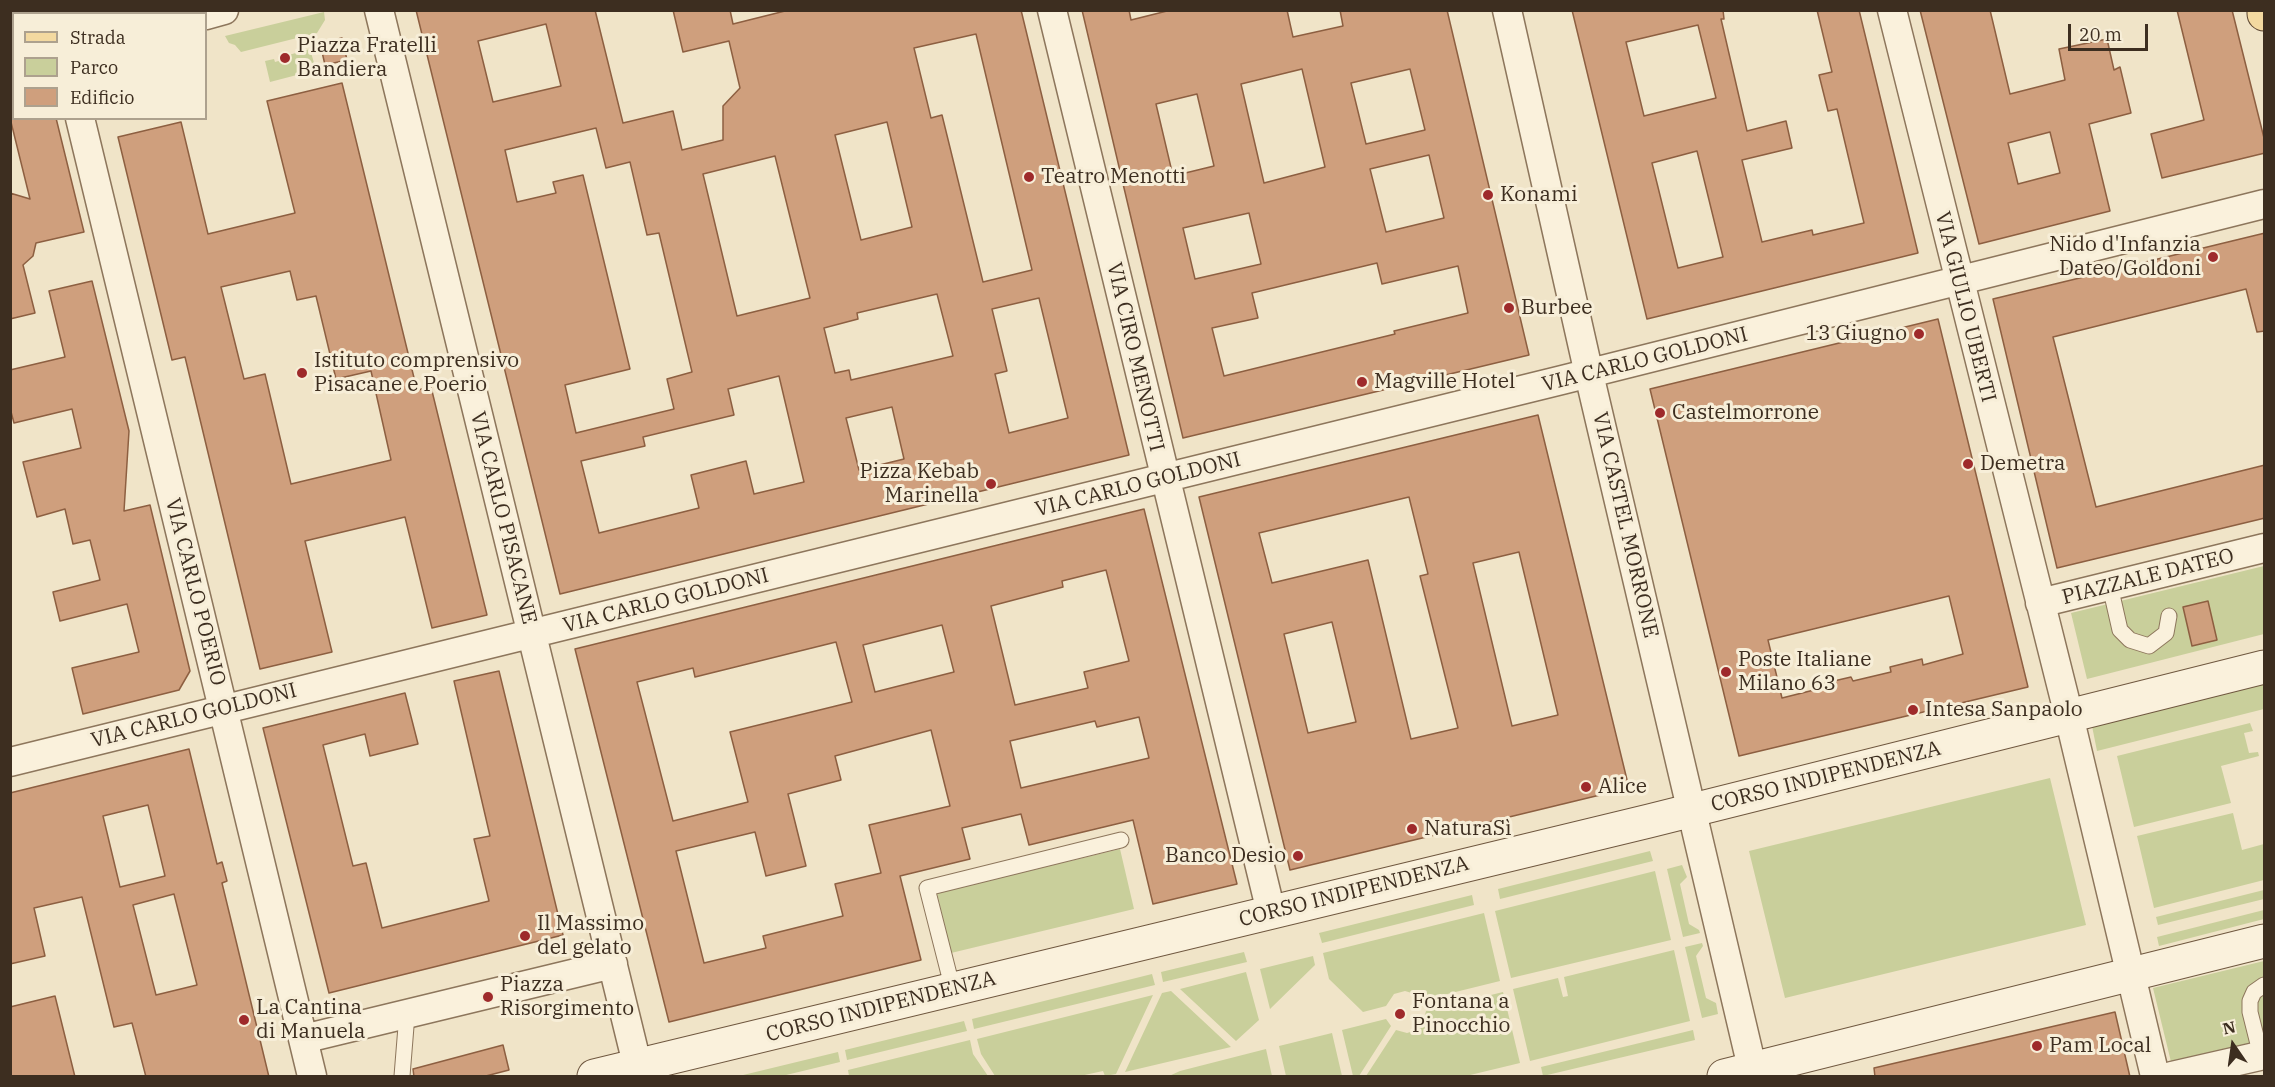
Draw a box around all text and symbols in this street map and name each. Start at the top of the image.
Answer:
legend [12,12,207,120]
scale bar [2071,12,2150,50]
text: 20 m [2079,23,2122,46]
text: Strada [70,26,126,49]
place label: Piazza Fratelli Bandiera [297,33,437,83]
marker: Piazza Fratelli Bandiera [278,51,292,65]
text: Parco [70,56,118,79]
text: Edificio [70,86,134,109]
place label: Teatro Menotti [1041,164,1186,190]
marker: Teatro Menotti [1022,170,1036,184]
place label: Konami [1500,182,1578,208]
marker: Konami [1481,188,1495,202]
street label: VIA GIULIO UBERTI [1929,209,2001,405]
place label: Nido d'Infanzia Dateo/Goldoni [2049,232,2201,282]
marker: Nido d'Infanzia Dateo/Goldoni [2206,250,2220,264]
street label: VIA CIRO MENOTTI [1101,260,1169,454]
place label: Burbee [1521,295,1592,321]
marker: Burbee [1502,301,1516,315]
place label: 13 Giugno [1805,321,1907,347]
street label: VIA CARLO GOLDONI [1540,322,1750,398]
marker: 13 Giugno [1912,327,1926,341]
place label: Istituto comprensivo Pisacane e Poerio [314,348,519,398]
marker: Istituto comprensivo Pisacane e Poerio [295,366,309,380]
place label: Magville Hotel [1374,369,1515,395]
marker: Magville Hotel [1355,375,1369,389]
place label: Castelmorrone [1672,400,1819,426]
marker: Castelmorrone [1653,406,1667,420]
street label: VIA CARLO PISACANE [464,409,542,627]
street label: VIA CASTEL MORRONE [1587,410,1663,640]
street label: VIA CARLO GOLDONI [1033,447,1243,523]
place label: Demetra [1980,451,2066,477]
marker: Demetra [1961,457,1975,471]
place label: Pizza Kebab Marinella [859,459,979,509]
marker: Pizza Kebab Marinella [984,477,998,491]
street label: VIA CARLO POERIO [159,496,231,688]
street label: PIAZZALE DATEO [2059,543,2237,611]
street label: VIA CARLO GOLDONI [561,563,771,639]
place label: Poste Italiane Milano 63 [1738,647,1871,697]
marker: Poste Italiane Milano 63 [1719,665,1733,679]
street label: VIA CARLO GOLDONI [89,678,299,754]
place label: Intesa Sanpaolo [1925,697,2083,723]
marker: Intesa Sanpaolo [1906,703,1920,717]
street label: CORSO INDIPENDENZA [1709,736,1943,818]
place label: Alice [1598,774,1647,800]
marker: Alice [1579,780,1593,794]
place label: NaturaSì [1424,816,1512,842]
marker: NaturaSì [1405,822,1419,836]
place label: Banco Desio [1165,843,1286,869]
marker: Banco Desio [1291,849,1305,863]
street label: CORSO INDIPENDENZA [1237,851,1471,933]
place label: Il Massimo del gelato [537,911,644,961]
marker: Il Massimo del gelato [518,929,532,943]
street label: CORSO INDIPENDENZA [764,966,998,1048]
place label: Piazza Risorgimento [500,972,634,1022]
place label: Fontana a Pinocchio [1412,989,1510,1039]
marker: Piazza Risorgimento [481,990,495,1004]
place label: La Cantina di Manuela [256,995,365,1045]
marker: Fontana a Pinocchio [1393,1007,1407,1021]
marker: La Cantina di Manuela [237,1013,251,1027]
north arrow [2203,1015,2263,1075]
text: N [2221,1016,2237,1039]
place label: Pam Local [2049,1033,2151,1059]
marker: Pam Local [2030,1039,2044,1053]

